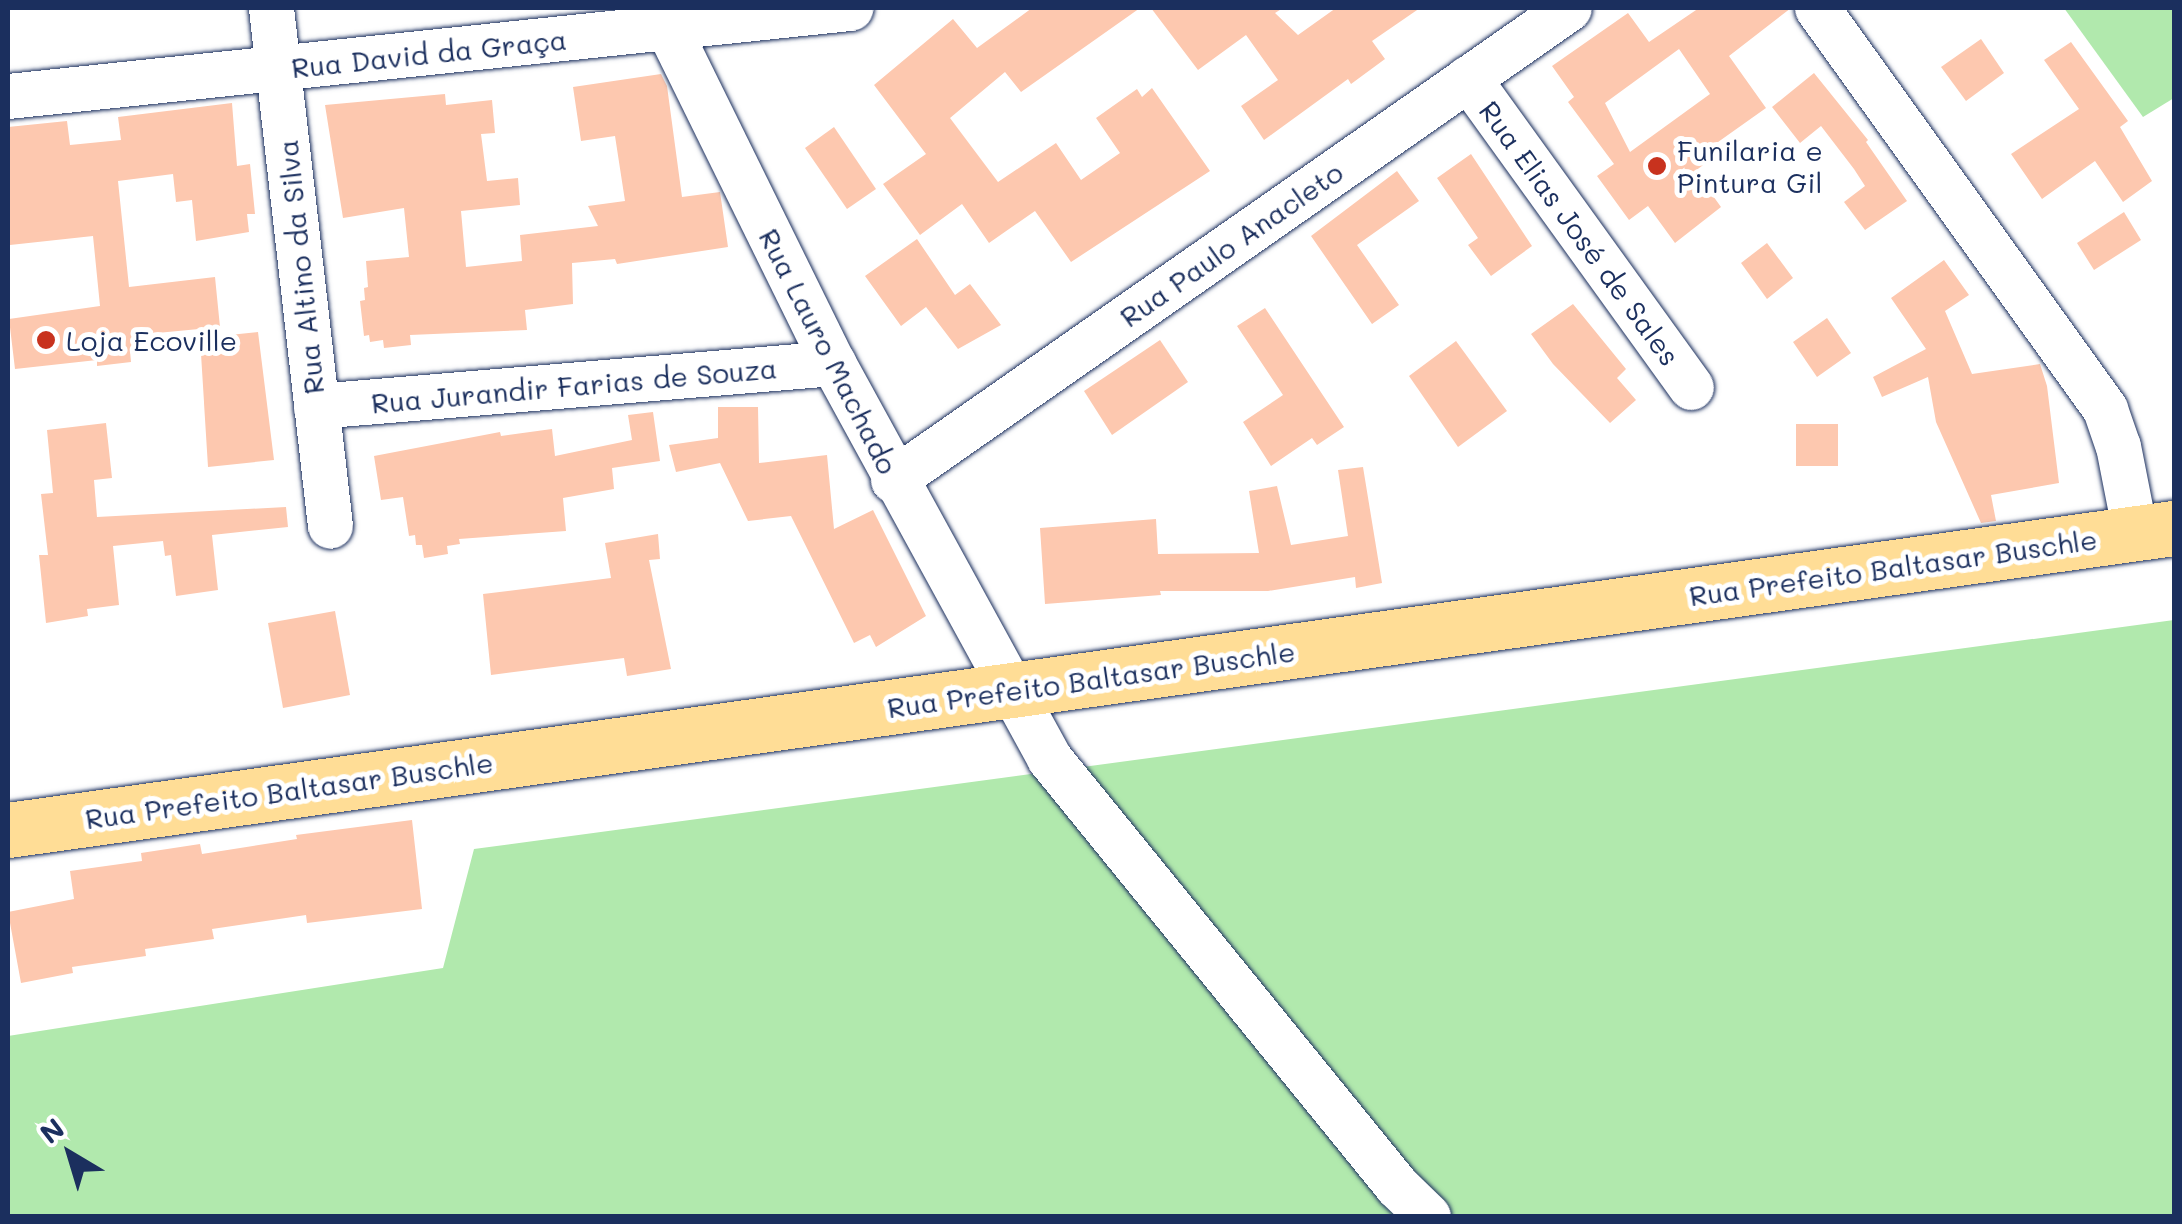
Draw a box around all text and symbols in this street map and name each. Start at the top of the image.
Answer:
street label: Rua David da Graça [290,22,568,84]
street label: Rua Elias José de Sales [1473,94,1687,372]
place label: Funilaria e Pintura Gil [1677,133,1823,199]
street label: Rua Altino da Silva [270,138,330,396]
street label: Rua Paulo Anacleto [1113,154,1349,334]
marker: Funilaria e Pintura Gil [1646,155,1668,177]
street label: Rua Lauro Machado [753,223,905,479]
place label: Loja Ecoville [66,323,237,357]
marker: Loja Ecoville [35,329,57,351]
street label: Rua Jurandir Farias de Souza [370,351,778,419]
street label: Rua Prefeito Baltasar Buschle [1687,522,2099,612]
street label: Rua Prefeito Baltasar Buschle [885,634,1297,724]
street label: Rua Prefeito Baltasar Buschle [83,745,495,835]
north arrow [20,1104,120,1204]
text: N [32,1110,71,1151]

